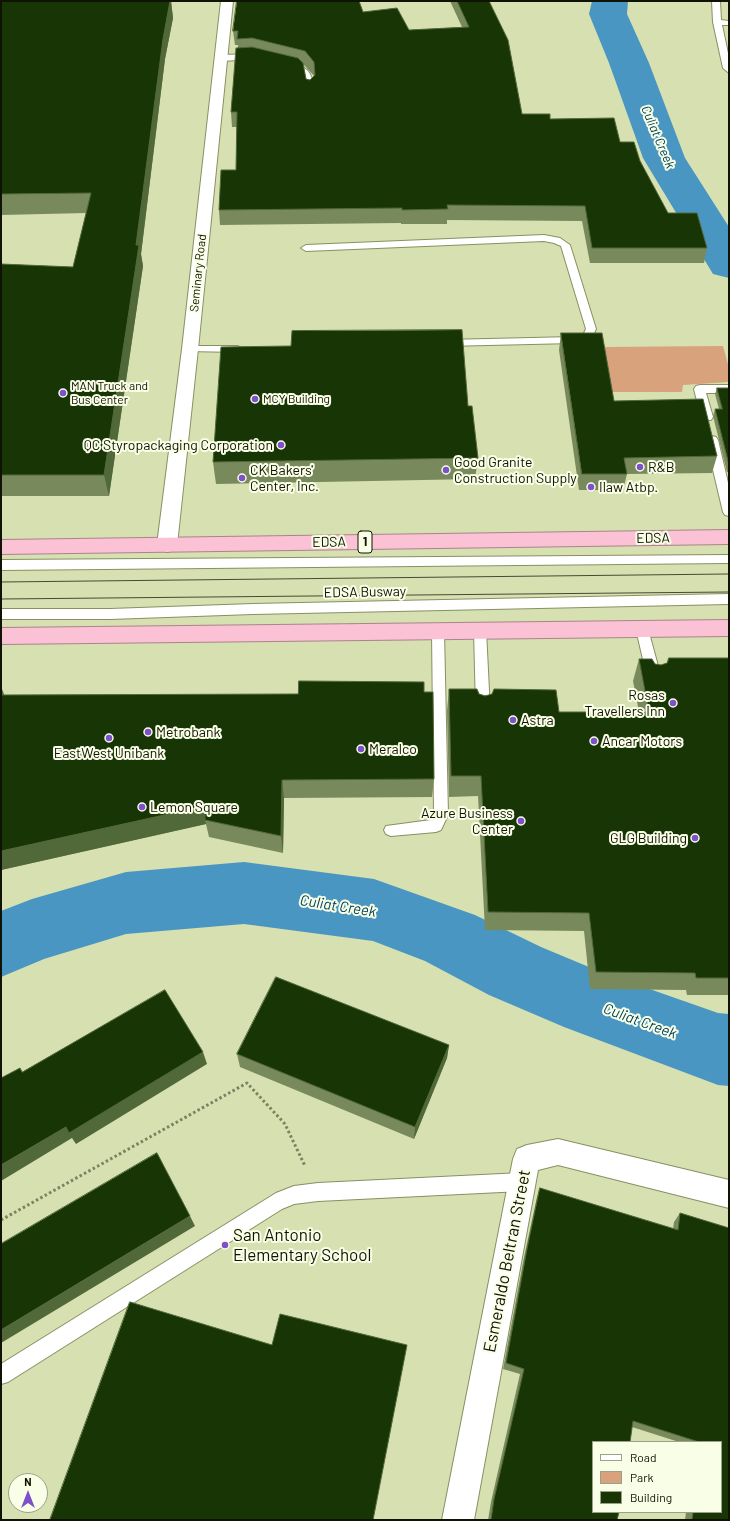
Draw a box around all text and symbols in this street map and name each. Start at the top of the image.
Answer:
water label: Culiat Creek [638,103,678,171]
street label: Seminary Road [187,233,209,313]
place label: MAN Truck and Bus Center [71,379,148,407]
marker: MAN Truck and Bus Center [58,388,68,398]
place label: MCY Building [263,392,330,406]
marker: MCY Building [250,394,260,404]
place label: QC Styropackaging Corporation [84,437,273,453]
marker: QC Styropackaging Corporation [276,440,286,450]
place label: Good Granite Construction Supply [454,454,577,486]
place label: R&B [648,459,675,475]
place label: CK Bakers' Center, Inc. [250,462,319,494]
marker: R&B [635,462,645,472]
marker: Good Granite Construction Supply [441,465,451,475]
marker: CK Bakers' Center, Inc. [237,473,247,483]
place label: Ilaw Atbp. [599,479,658,495]
marker: Ilaw Atbp. [586,482,596,492]
street label: EDSA [636,529,670,547]
road number: 1 [358,531,372,553]
street label: EDSA [312,533,346,551]
street label: EDSA Busway [324,583,406,601]
place label: Rosas Travellers Inn [585,687,665,720]
marker: Rosas Travellers Inn [668,698,678,708]
place label: Astra [521,712,554,728]
marker: Astra [508,715,518,725]
place label: Metrobank [156,724,220,740]
marker: Metrobank [143,727,153,737]
marker: EastWest Unibank [104,733,114,743]
place label: Ancar Motors [602,733,682,749]
marker: Ancar Motors [589,736,599,746]
place label: Meralco [369,741,417,757]
marker: Meralco [356,744,366,754]
place label: EastWest Unibank [54,745,164,761]
place label: Lemon Square [150,799,238,815]
marker: Lemon Square [137,802,147,812]
place label: Azure Business Center [421,805,513,838]
marker: Azure Business Center [516,816,526,826]
place label: GLG Building [610,830,687,846]
marker: GLG Building [690,833,700,843]
water label: Culiat Creek [299,891,377,921]
water label: Culiat Creek [601,999,679,1043]
street label: Esmeraldo Beltran Street [479,1168,535,1354]
place label: San Antonio Elementary School [233,1225,371,1265]
marker: San Antonio Elementary School [220,1240,230,1250]
legend [592,1441,722,1513]
text: Road [630,1450,657,1464]
text: Park [630,1470,654,1484]
north arrow [8,1473,48,1513]
text: N [24,1475,32,1488]
text: Building [630,1490,672,1504]

